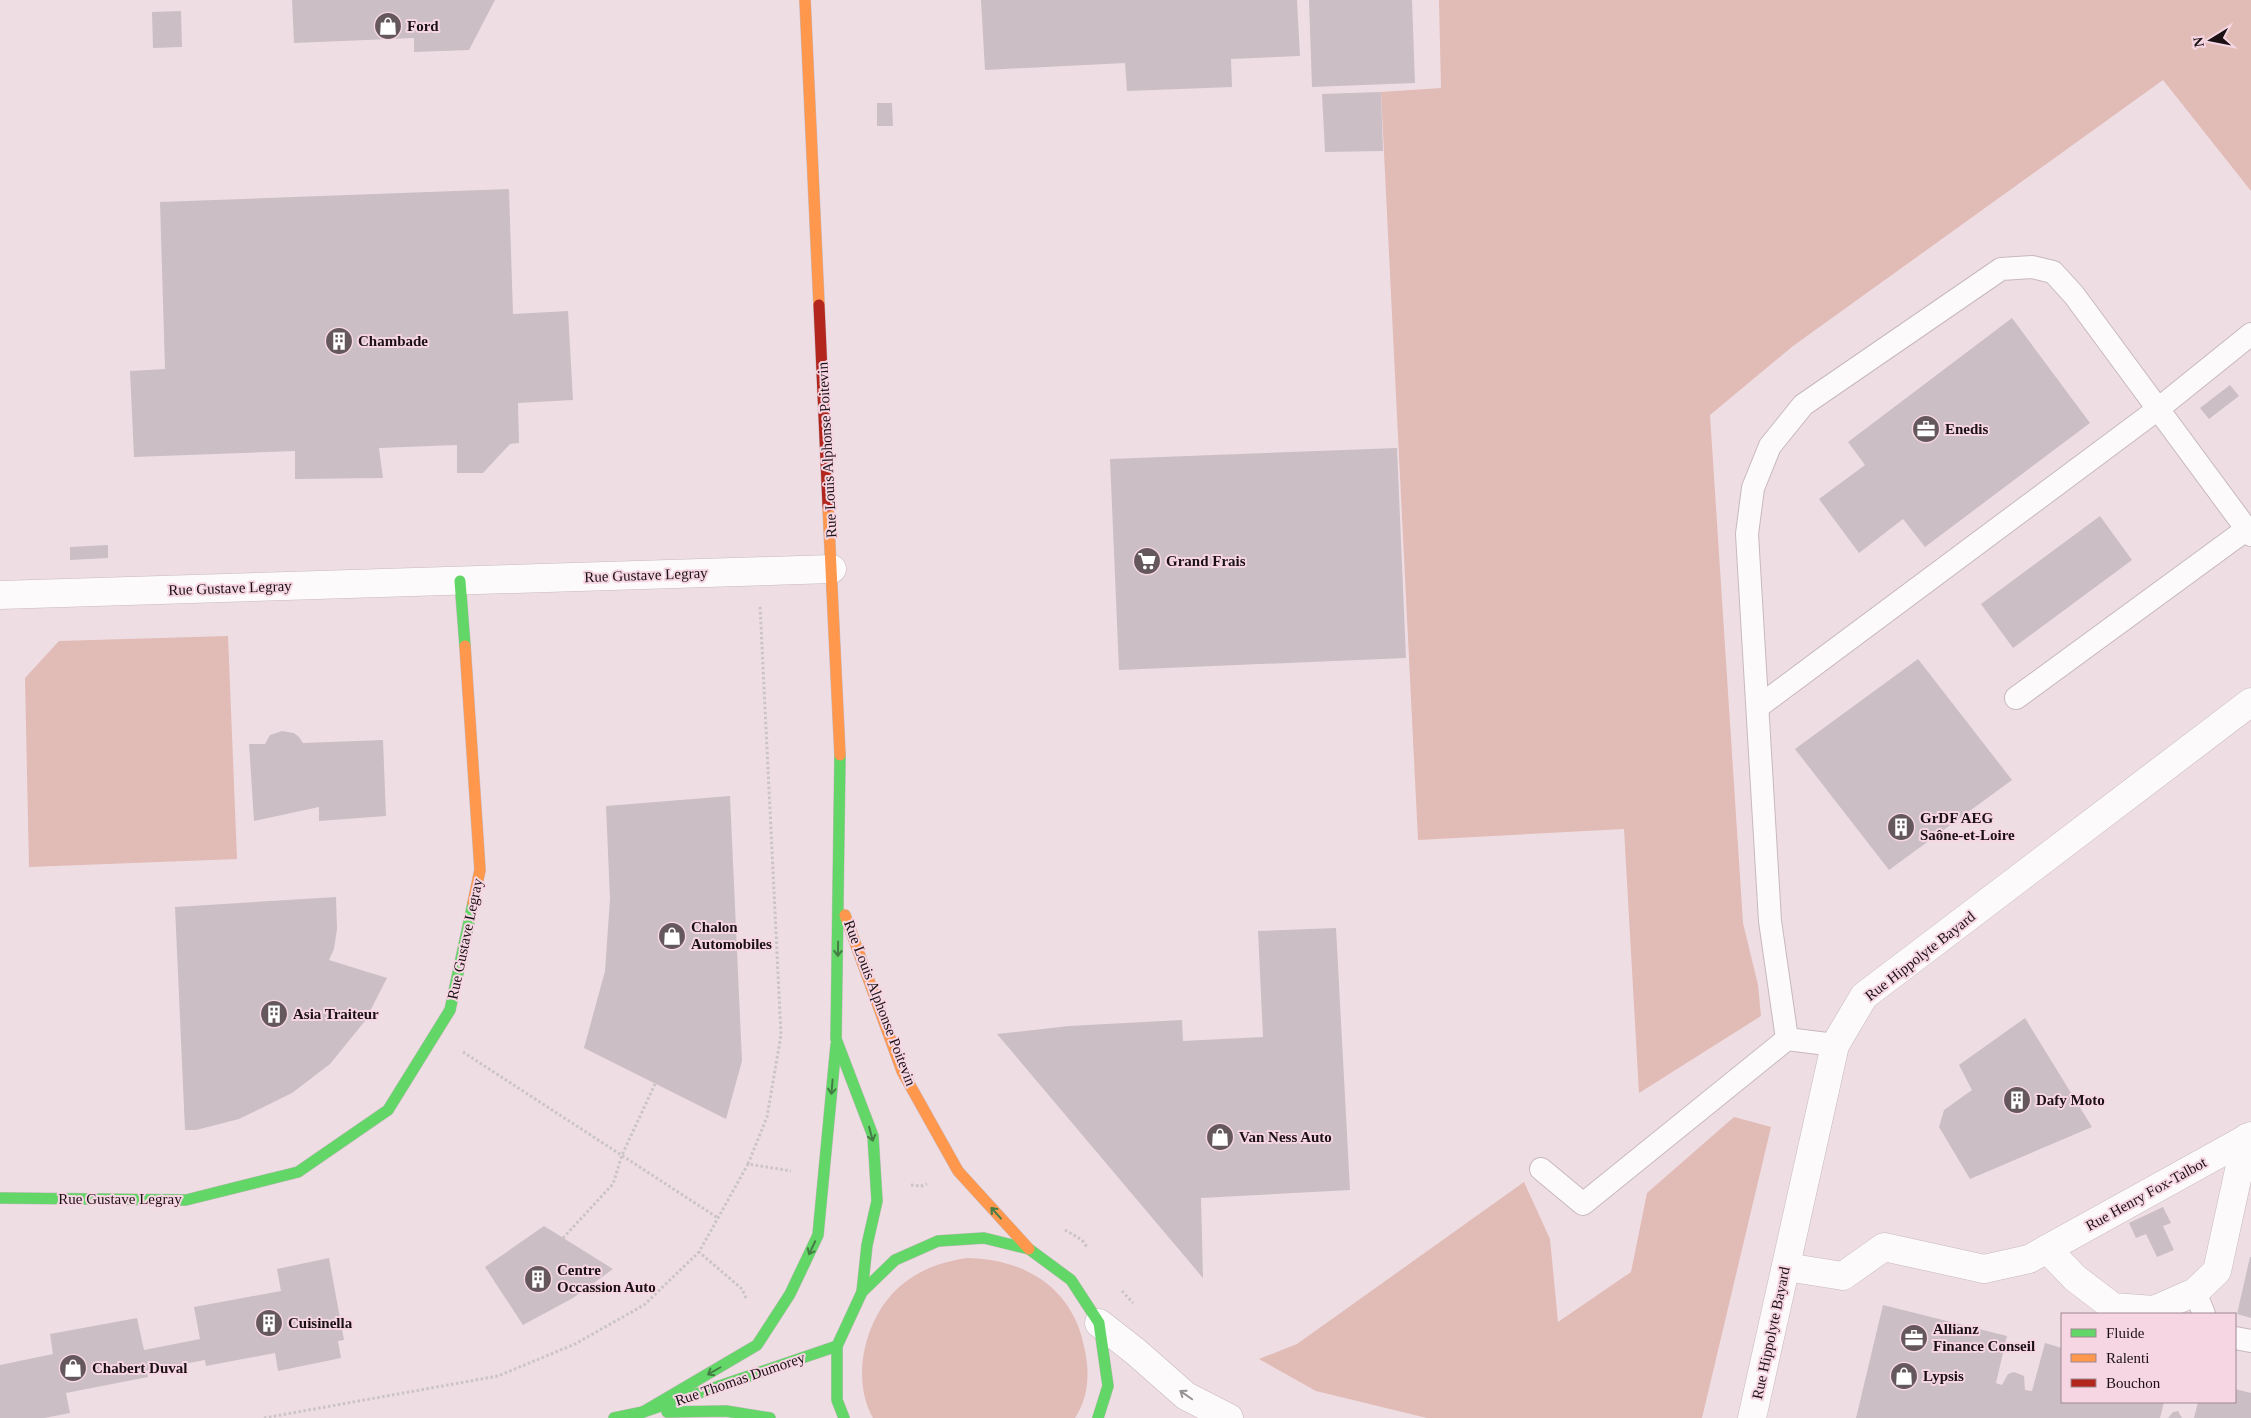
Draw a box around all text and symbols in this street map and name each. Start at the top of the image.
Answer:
shop icon: Ford [373,11,403,41]
north arrow [2186,15,2236,65]
place label: Ford [407,18,439,34]
text: N [2190,36,2207,48]
building icon: Chambade [324,326,354,356]
place label: Chambade [358,333,428,349]
street label: Rue Louis Alphonse Poitevin [814,361,840,538]
office icon: Enedis [1911,414,1941,444]
place label: Enedis [1945,421,1989,437]
supermarket icon: Grand Frais [1132,546,1162,576]
place label: Grand Frais [1166,553,1246,569]
street label: Rue Gustave Legray [584,565,708,585]
street label: Rue Gustave Legray [168,578,292,598]
place label: GrDF AEG Saône-et-Loire [1920,810,2015,843]
building icon: GrDF AEG Saône-et-Loire [1886,812,1916,842]
street label: Rue Gustave Legray [444,877,486,1001]
street label: Rue Hippolyte Bayard [1862,908,1978,1004]
street label: Rue Louis Alphonse Poitevin [841,918,919,1089]
place label: Chalon Automobiles [691,919,772,952]
shop icon: Chalon Automobiles [657,921,687,951]
one-way arrow [834,940,843,956]
building icon: Asia Traiteur [259,999,289,1029]
place label: Asia Traiteur [293,1006,379,1022]
one-way arrow [827,1079,837,1095]
building icon: Dafy Moto [2002,1085,2032,1115]
place label: Dafy Moto [2036,1092,2105,1108]
shop icon: Van Ness Auto [1205,1122,1235,1152]
one-way arrow [867,1125,877,1141]
place label: Van Ness Auto [1239,1129,1332,1145]
street label: Rue Henry Fox-Talbot [2083,1154,2210,1234]
street label: Rue Gustave Legray [58,1191,182,1207]
one-way arrow [990,1207,1002,1220]
one-way arrow [807,1240,816,1255]
place label: Centre Occassion Auto [557,1262,656,1295]
building icon: Centre Occassion Auto [523,1264,553,1294]
street label: Rue Hippolyte Bayard [1749,1265,1793,1401]
building icon: Cuisinella [254,1308,284,1338]
legend [2061,1313,2236,1403]
place label: Cuisinella [288,1315,353,1331]
place label: Allianz Finance Conseil [1933,1321,2035,1354]
office icon: Allianz Finance Conseil [1899,1323,1929,1353]
text: Fluide [2106,1325,2145,1341]
street label: Rue Thomas Dumorey [673,1349,808,1409]
text: Ralenti [2106,1350,2149,1366]
shop icon: Chabert Duval [58,1353,88,1383]
place label: Chabert Duval [92,1360,187,1376]
shop icon: Lypsis [1889,1361,1919,1391]
one-way arrow [707,1366,721,1376]
place label: Lypsis [1923,1368,1964,1384]
text: Bouchon [2106,1375,2161,1391]
one-way arrow [1179,1389,1193,1400]

